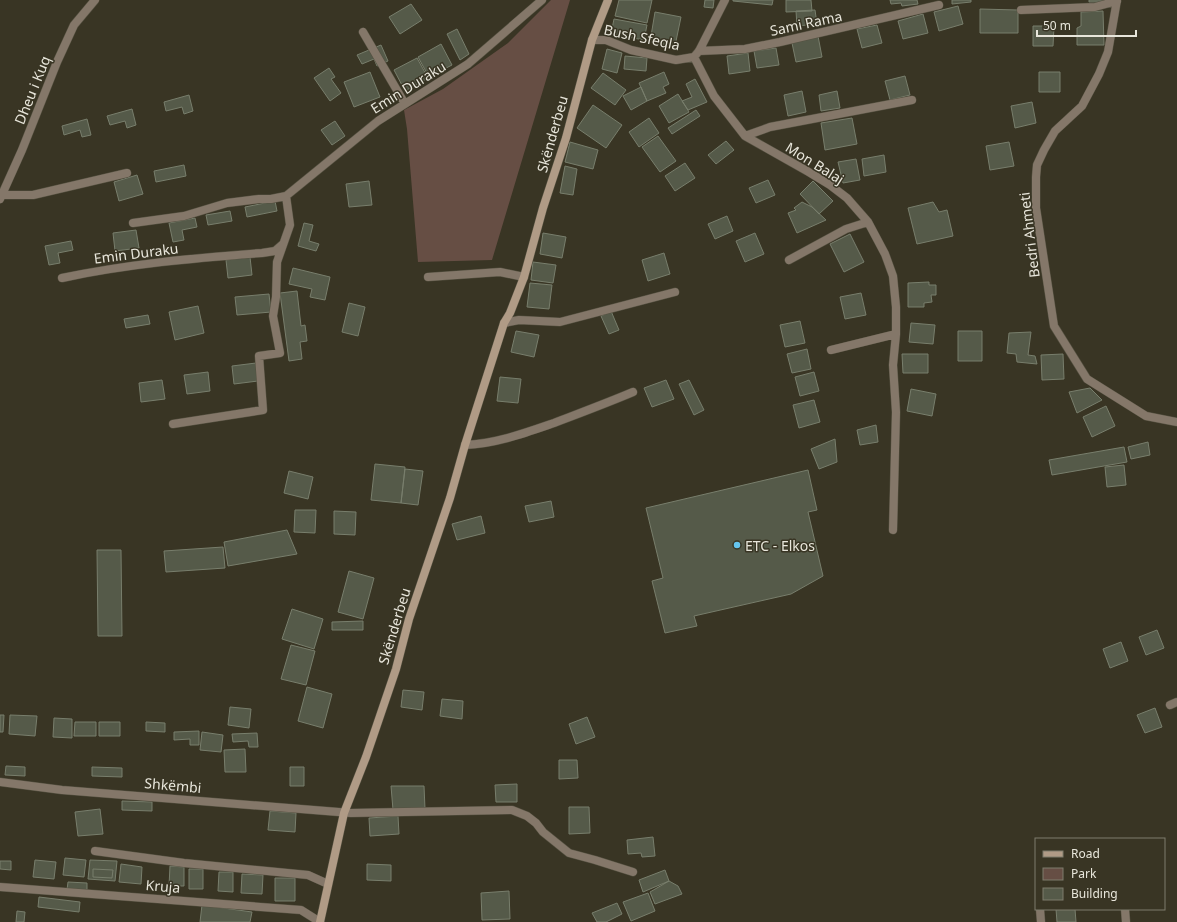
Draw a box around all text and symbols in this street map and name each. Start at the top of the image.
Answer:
street label: Sami Rama [768,6,844,40]
scale bar [1037,12,1136,38]
text: 50 m [1043,17,1071,34]
street label: Bush Sfeqla [602,20,682,54]
street label: Dheu i Kuq [10,53,54,127]
street label: Emin Duraku [367,56,449,118]
street label: Skënderbeu [532,93,572,175]
street label: Mon Balaj [782,138,848,188]
street label: Bedri Ahmeti [1014,191,1044,279]
street label: Emin Duraku [93,238,179,268]
place label: ETC - Elkos [745,536,815,555]
marker: ETC - Elkos [732,540,742,550]
street label: Skënderbeu [373,585,415,667]
street label: Shkëmbi [144,773,202,797]
legend [1035,838,1165,910]
text: Road [1071,845,1100,862]
text: Park [1071,865,1097,882]
street label: Kruja [145,875,181,897]
text: Building [1071,885,1118,902]

